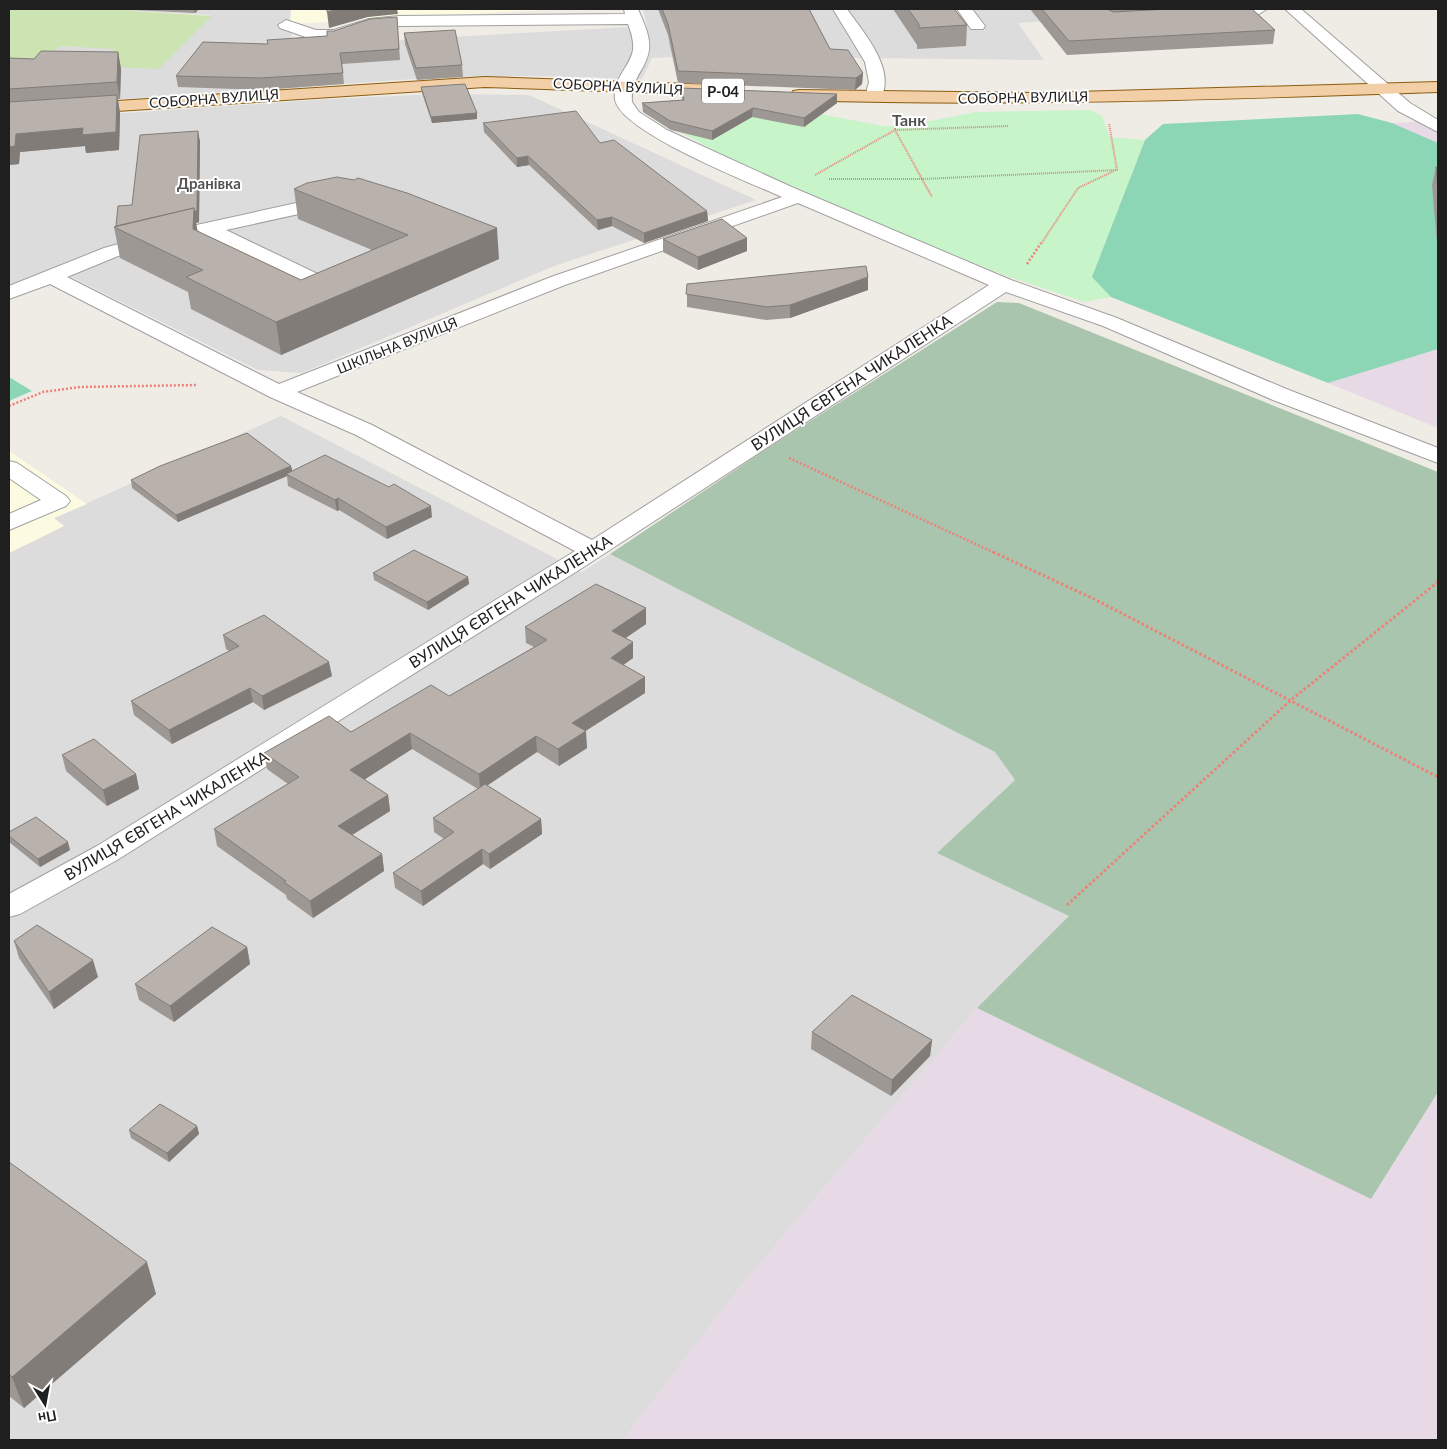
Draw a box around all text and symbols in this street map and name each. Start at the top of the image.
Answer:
street label: СОБОРНА ВУЛИЦЯ [553,74,683,98]
road number: Р-04 [702,78,744,104]
street label: СОБОРНА ВУЛИЦЯ [148,85,280,111]
street label: СОБОРНА ВУЛИЦЯ [958,87,1088,107]
district label: Танк [892,110,926,129]
district label: Дранівка [177,174,241,192]
street label: ВУЛИЦЯ ЄВГЕНА ЧИКАЛЕНКА [747,310,955,454]
street label: ШКІЛЬНА ВУЛИЦЯ [334,313,460,377]
street label: ВУЛИЦЯ ЄВГЕНА ЧИКАЛЕНКА [405,530,615,671]
street label: ВУЛИЦЯ ЄВГЕНА ЧИКАЛЕНКА [60,746,272,884]
north arrow [20,1379,70,1429]
text: Пн [37,1407,58,1427]

